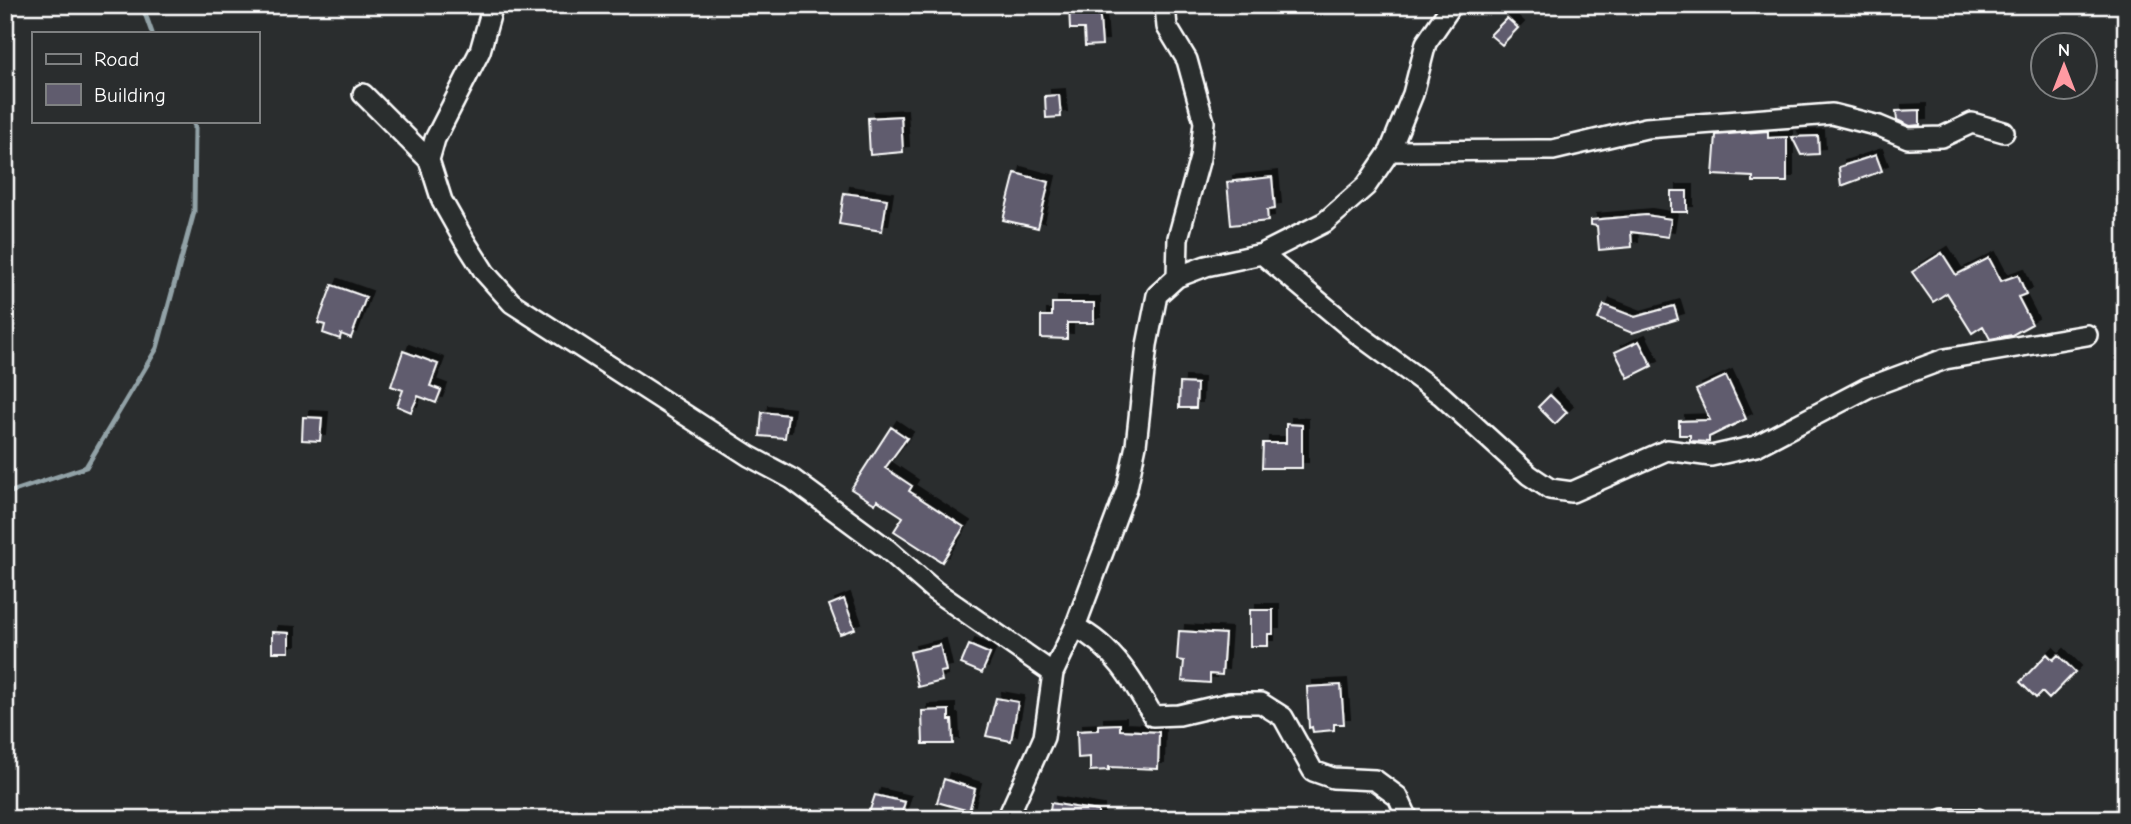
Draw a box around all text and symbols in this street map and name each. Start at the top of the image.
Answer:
legend [32,32,259,122]
north arrow [2030,32,2100,102]
text: N [2058,39,2070,61]
text: Road [94,47,139,71]
text: Building [94,83,166,107]

